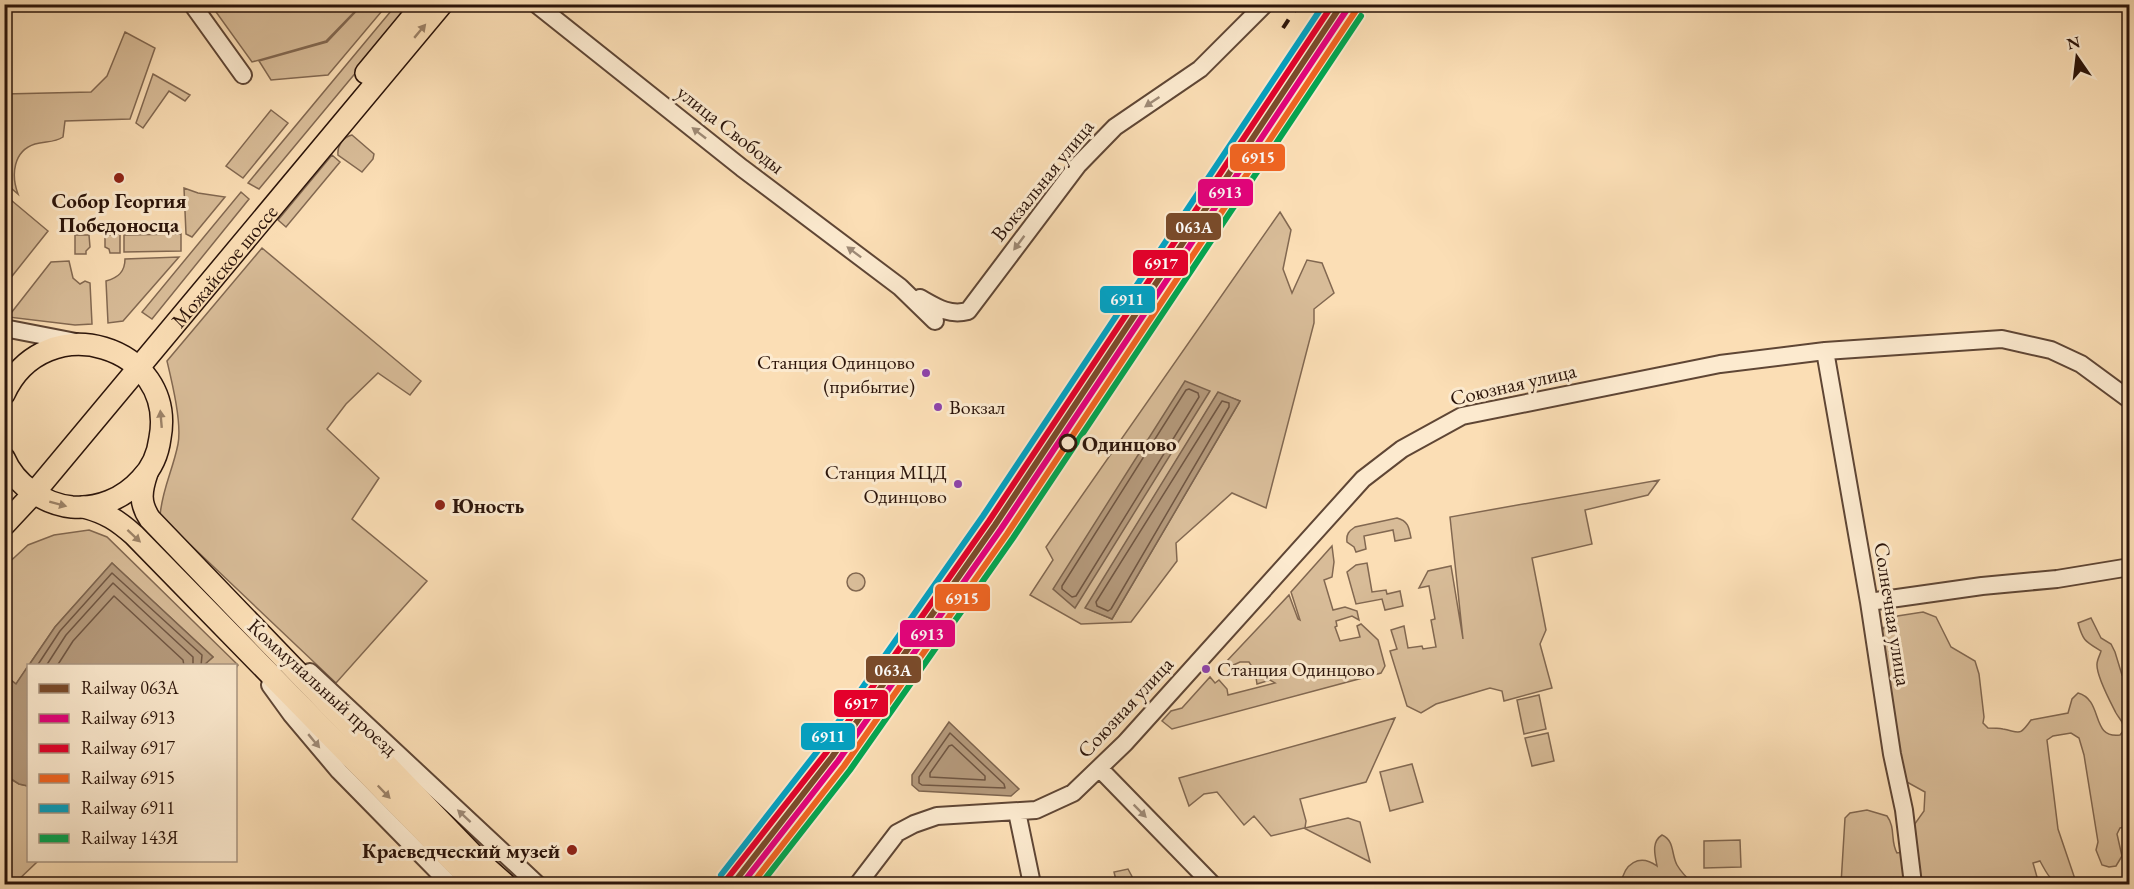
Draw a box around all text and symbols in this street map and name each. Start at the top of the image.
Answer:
one-way arrow [414,23,427,39]
north arrow [2047,27,2107,87]
text: N [2065,31,2082,55]
street label: улица Свободы [672,78,791,180]
one-way arrow [1144,96,1160,107]
street label: Вокзальная улица [985,113,1100,246]
one-way arrow [691,128,706,140]
line badge: 6915 [1229,143,1286,172]
text: 6915 [1241,147,1275,168]
marker: Собор Георгия Победоносца [112,171,126,185]
line badge: 6913 [1197,178,1254,207]
text: 6913 [1208,182,1242,203]
place label: Собор Георгия Победоносца [51,187,187,238]
street label: Можайское шоссе [165,198,283,333]
line badge: 063А [1165,212,1222,241]
text: 063А [1176,217,1213,238]
one-way arrow [1014,235,1026,250]
one-way arrow [846,246,861,258]
line badge: 6917 [1132,249,1189,277]
text: 6917 [1144,253,1178,274]
line badge: 6911 [1099,285,1156,314]
text: 6911 [1110,289,1144,310]
place label: Станция Одинцово (прибытие) [757,349,915,399]
street label: Союзная улица [1447,356,1579,412]
marker: Станция Одинцово (прибытие) [920,367,932,379]
place label: Вокзал [949,394,1006,420]
marker: Вокзал [932,401,944,413]
one-way arrow [156,410,166,429]
place label: Одинцово [1082,430,1177,457]
marker: Одинцово [1059,434,1077,452]
place label: Станция МЦД Одинцово [825,459,947,509]
marker: Станция МЦД Одинцово [952,478,964,490]
place label: Юность [452,492,524,519]
marker: Юность [433,498,447,512]
one-way arrow [49,499,67,509]
one-way arrow [126,528,140,542]
street label: Солнечная улица [1868,540,1918,689]
line badge: 6915 [934,583,991,612]
text: 6915 [945,588,979,609]
street label: Коммунальный проезд [242,612,404,762]
line badge: 6913 [899,619,956,648]
text: 6913 [910,624,944,645]
street label: Союзная улица [1071,650,1179,763]
line badge: 063А [865,655,922,684]
place label: Станция Одинцово [1217,656,1375,682]
text: 063А [875,660,912,681]
marker: Станция Одинцово [1200,663,1212,675]
legend [27,664,237,862]
text: Railway 063А [81,676,179,699]
line badge: 6917 [833,689,889,718]
text: 6917 [844,693,878,714]
text: Railway 6913 [81,706,175,729]
line badge: 6911 [800,722,856,751]
text: 6911 [811,726,845,747]
one-way arrow [307,733,320,749]
text: Railway 6917 [81,736,175,759]
text: Railway 6915 [81,766,175,789]
one-way arrow [376,784,390,798]
text: Railway 6911 [81,796,175,819]
one-way arrow [1133,804,1147,818]
one-way arrow [456,809,471,823]
text: Railway 143Я [81,826,178,849]
place label: Краеведческий музей [362,837,560,864]
marker: Краеведческий музей [565,843,579,857]

